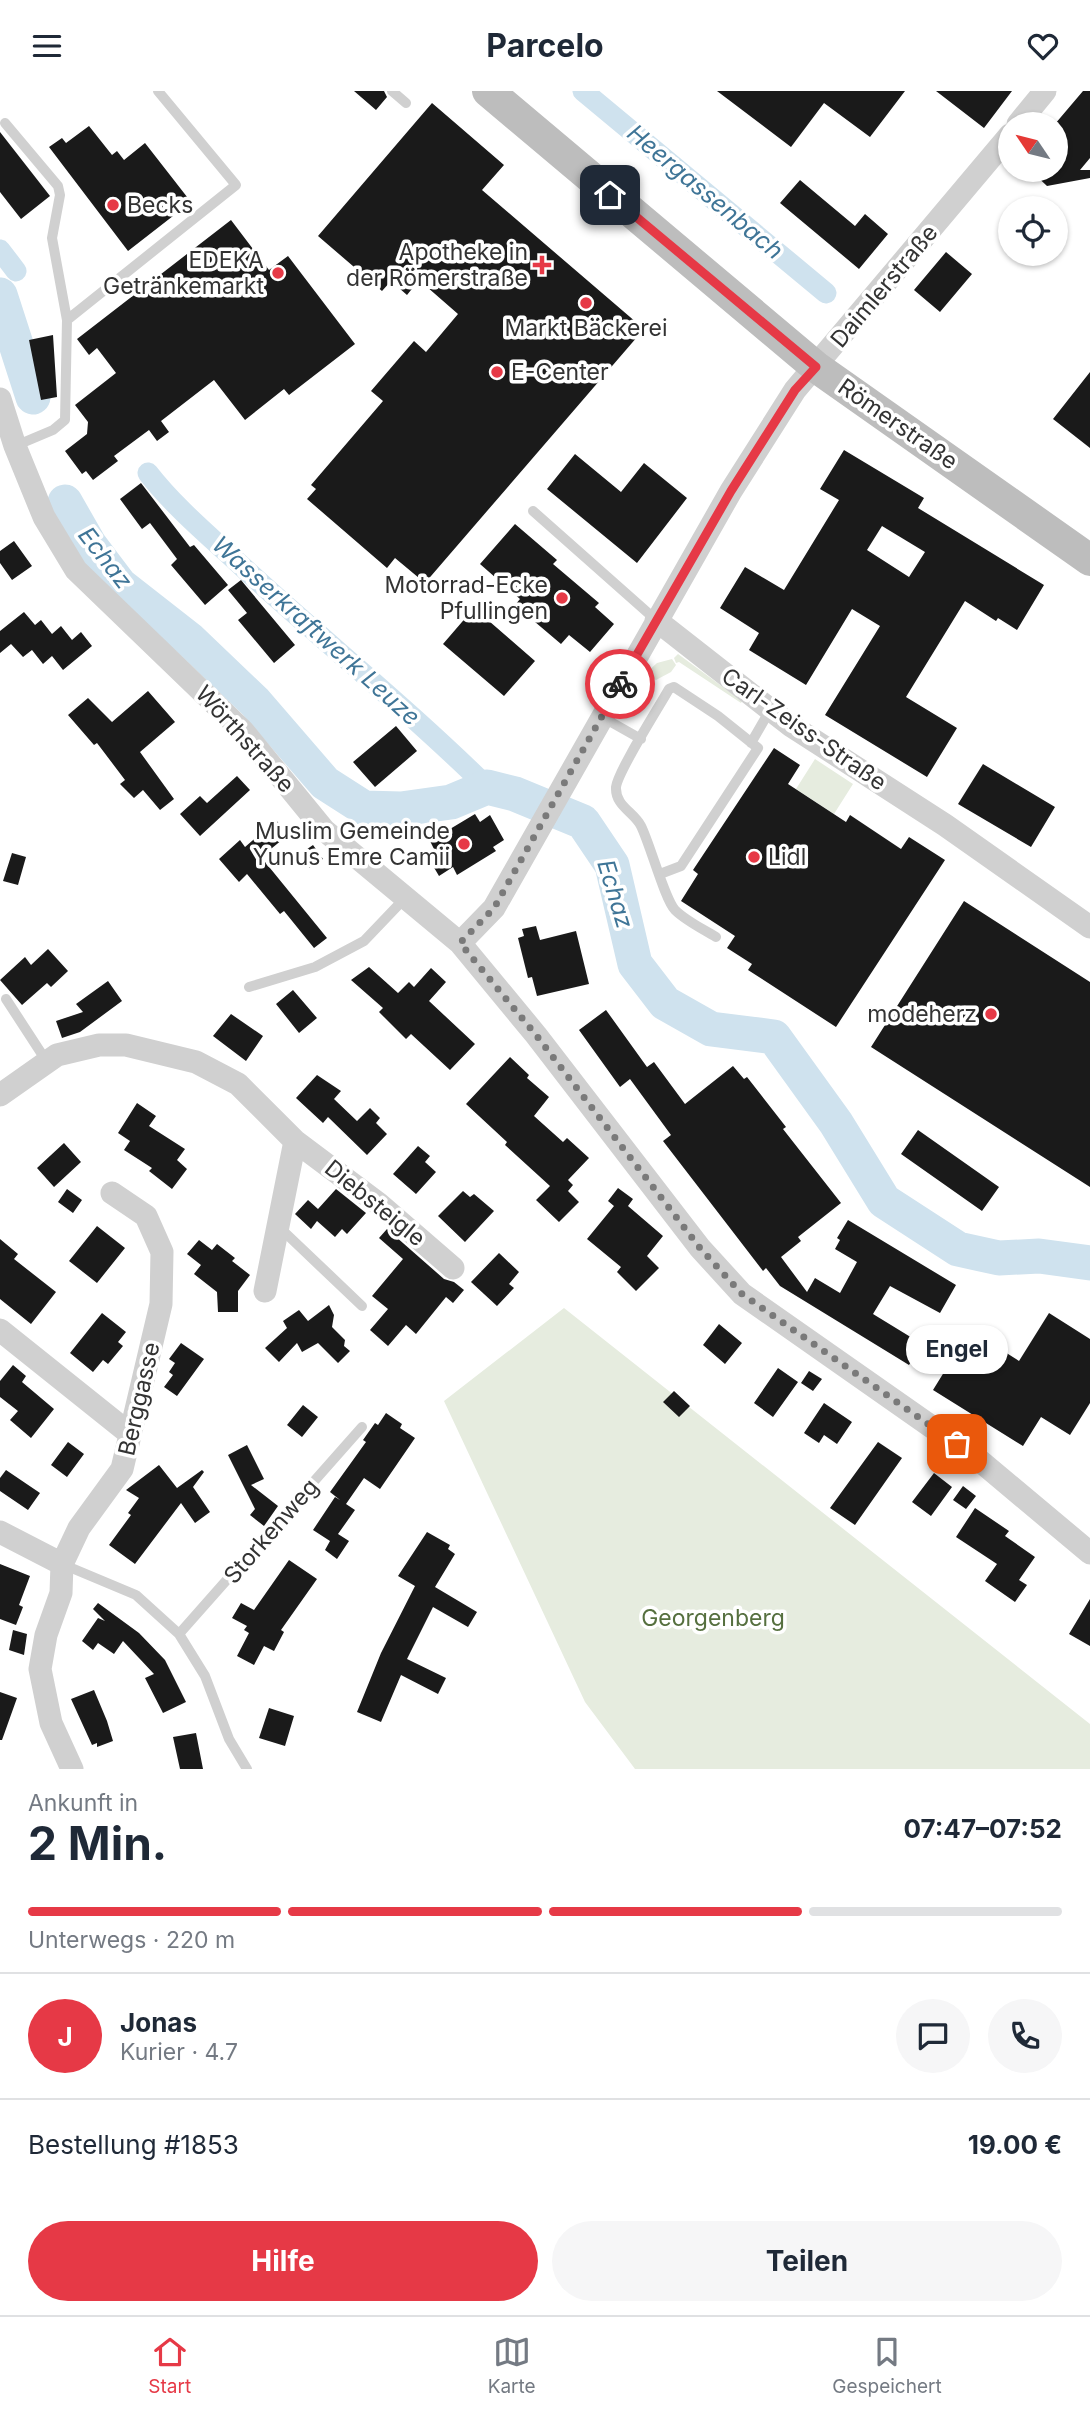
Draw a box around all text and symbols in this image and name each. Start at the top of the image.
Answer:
text: Parcelo [486,26,604,65]
icon: menu [28,27,66,65]
icon: heart [1024,27,1062,65]
north arrow [998,112,1068,182]
map controls [998,112,1068,266]
water label: Heergassenbach [622,118,789,265]
pin [580,165,640,225]
icon: home [591,176,629,214]
place label: Becks [127,191,193,219]
button: locate [998,196,1068,266]
marker: Becks [105,197,121,213]
street label: Daimlerstraße [825,219,943,353]
place label: Apotheke in der Römerstraße [346,238,528,292]
place label: EDEKA Getränkemarkt [103,246,264,300]
marker: Apotheke in der Römerstraße [534,257,550,273]
marker: EDEKA Getränkemarkt [270,265,286,281]
marker: Markt Bäckerei [578,295,594,311]
place label: Markt Bäckerei [504,314,668,342]
place label: E-Center [511,358,609,386]
marker: E-Center [489,364,505,380]
street label: Römerstraße [833,373,963,475]
water label: Echaz [72,521,138,594]
water label: Wasserkraftwerk Leuze [207,530,426,732]
place label: Motorrad-Ecke Pfullingen [385,571,548,625]
marker: Motorrad-Ecke Pfullingen [554,590,570,606]
courier [585,649,655,719]
street label: Carl-Zeiss-Straße [716,662,892,796]
icon: bike [601,665,639,703]
street label: Wörthstraße [190,680,300,798]
place label: Muslim Gemeinde Yunus Emre Camii [253,817,450,871]
marker: Muslim Gemeinde Yunus Emre Camii [456,836,472,852]
place label: Lidl [768,843,806,871]
marker: Lidl [746,849,762,865]
water label: Echaz [591,856,640,932]
place label: modeherz [867,1000,977,1028]
marker: modeherz [983,1006,999,1022]
street label: Diebsteigle [319,1154,431,1252]
callout: Engel [906,1325,1008,1374]
text: Engel [926,1335,988,1363]
street label: Berggasse [112,1340,166,1458]
pin [927,1414,987,1474]
icon: bag [938,1425,976,1463]
street label: Storkenweg [218,1473,324,1589]
park label: Georgenberg [641,1604,785,1632]
text: Ankunft in [28,1789,138,1817]
text: 07:47–07:52 [903,1813,1062,1844]
text: 2 Min. [28,1815,167,1871]
text: Unterwegs · 220 m [28,1926,235,1954]
button: chat [896,1999,970,2073]
button: phone [988,1999,1062,2073]
text: Jonas [120,2007,197,2038]
text: J [57,2021,73,2052]
text: Kurier · 4.7 [120,2038,238,2066]
text: Bestellung #1853 [28,2129,239,2160]
text: 19.00 € [968,2129,1062,2160]
button: Hilfe [28,2221,538,2301]
button: Teilen [552,2221,1062,2301]
tab: Start [148,2333,191,2398]
tab: Karte [488,2333,536,2398]
tab: Gespeichert [832,2333,942,2398]

